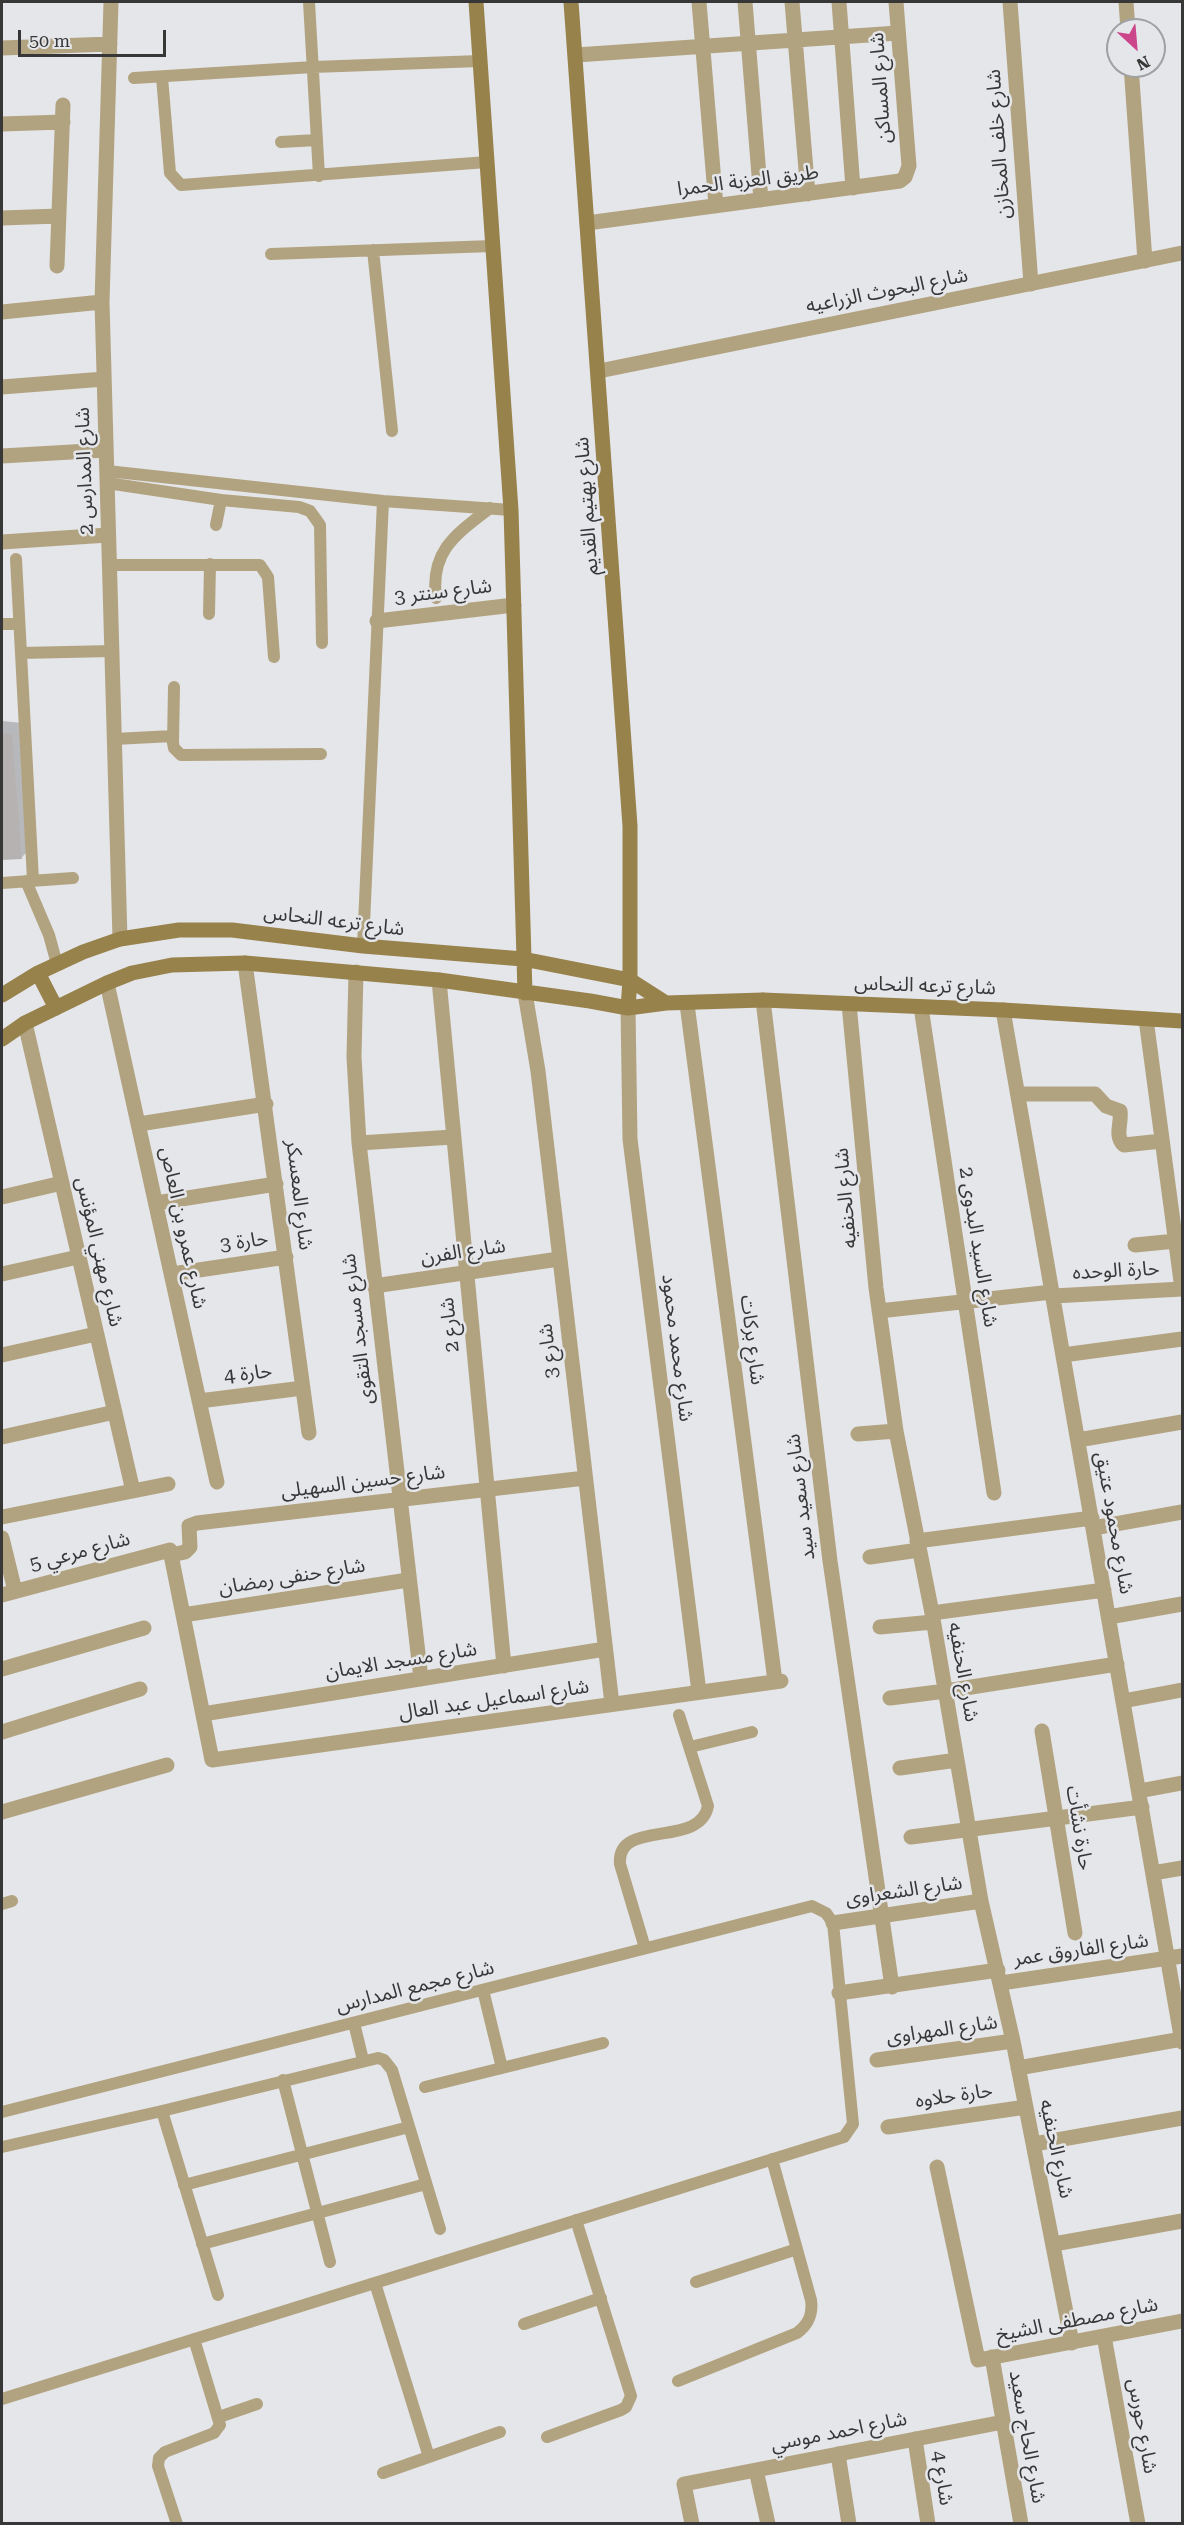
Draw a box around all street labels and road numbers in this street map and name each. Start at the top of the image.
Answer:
street label: شارع المساكن [865,32,897,144]
street label: شارع خلف المخازن [982,68,1016,220]
street label: طريق العزبة الحمرا [676,160,820,202]
street label: شارع البحوث الزراعيه [804,264,970,318]
street label: شارع المدارس 2 [71,407,99,535]
street label: شارع بهتيم القديم [570,436,604,576]
street label: شارع سنتر 3 [393,574,493,610]
street label: شارع ترعه النحاس [262,900,406,942]
street label: شارع ترعه النحاس [854,972,996,1000]
street label: شارع المعسكر [280,1138,318,1252]
street label: شارع عمرو بن العاص [154,1145,212,1311]
street label: شارع الحنفيه [830,1147,862,1249]
street label: شارع السيد البدوى 2 [953,1165,1003,1329]
street label: شارع مهني المؤنس [70,1175,128,1329]
street label: حارة 3 [218,1227,270,1257]
street label: شارع الفرن [419,1234,507,1270]
street label: شارع مسجد التقوى [337,1252,379,1406]
street label: حارة الوحده [1072,1257,1160,1285]
street label: شارع محمد محمود [656,1273,698,1423]
street label: شارع بركات [735,1294,769,1386]
street label: شارع 2 [435,1296,465,1354]
street label: شارع 3 [534,1322,564,1380]
street label: حارة 4 [222,1359,274,1389]
street label: شارع سعيد سيد [781,1432,821,1562]
street label: شارع محمود عتيق [1090,1450,1138,1596]
street label: شارع حسين السهيلى [280,1460,446,1504]
street label: شارع مرعي 5 [27,1527,133,1577]
street label: شارع حنفى رمضان [217,1554,367,1600]
street label: شارع الحنفيه [942,1620,984,1724]
street label: شارع مسجد الايمان [323,1637,479,1685]
street label: شارع اسماعيل عبد العال [397,1675,591,1725]
street label: حارة نشأت [1060,1784,1098,1872]
street label: شارع الشعراوى [844,1871,964,1911]
street label: شارع الفاروق عمر [1012,1929,1150,1971]
street label: شارع مجمع المدارس [333,1956,497,2018]
street label: شارع المهراوى [885,2010,999,2050]
street label: حارة حلاوه [914,2079,994,2113]
street label: شارع الحنفيه [1034,2097,1078,2201]
street label: شارع مصطفى الشيخ [994,2292,1160,2348]
street label: شارع الحاج سعيد [1003,2369,1051,2505]
street label: شارع حورس [1122,2377,1162,2475]
street label: شارع احمد موسي [769,2407,909,2457]
street label: شارع 4 [926,2449,958,2507]

